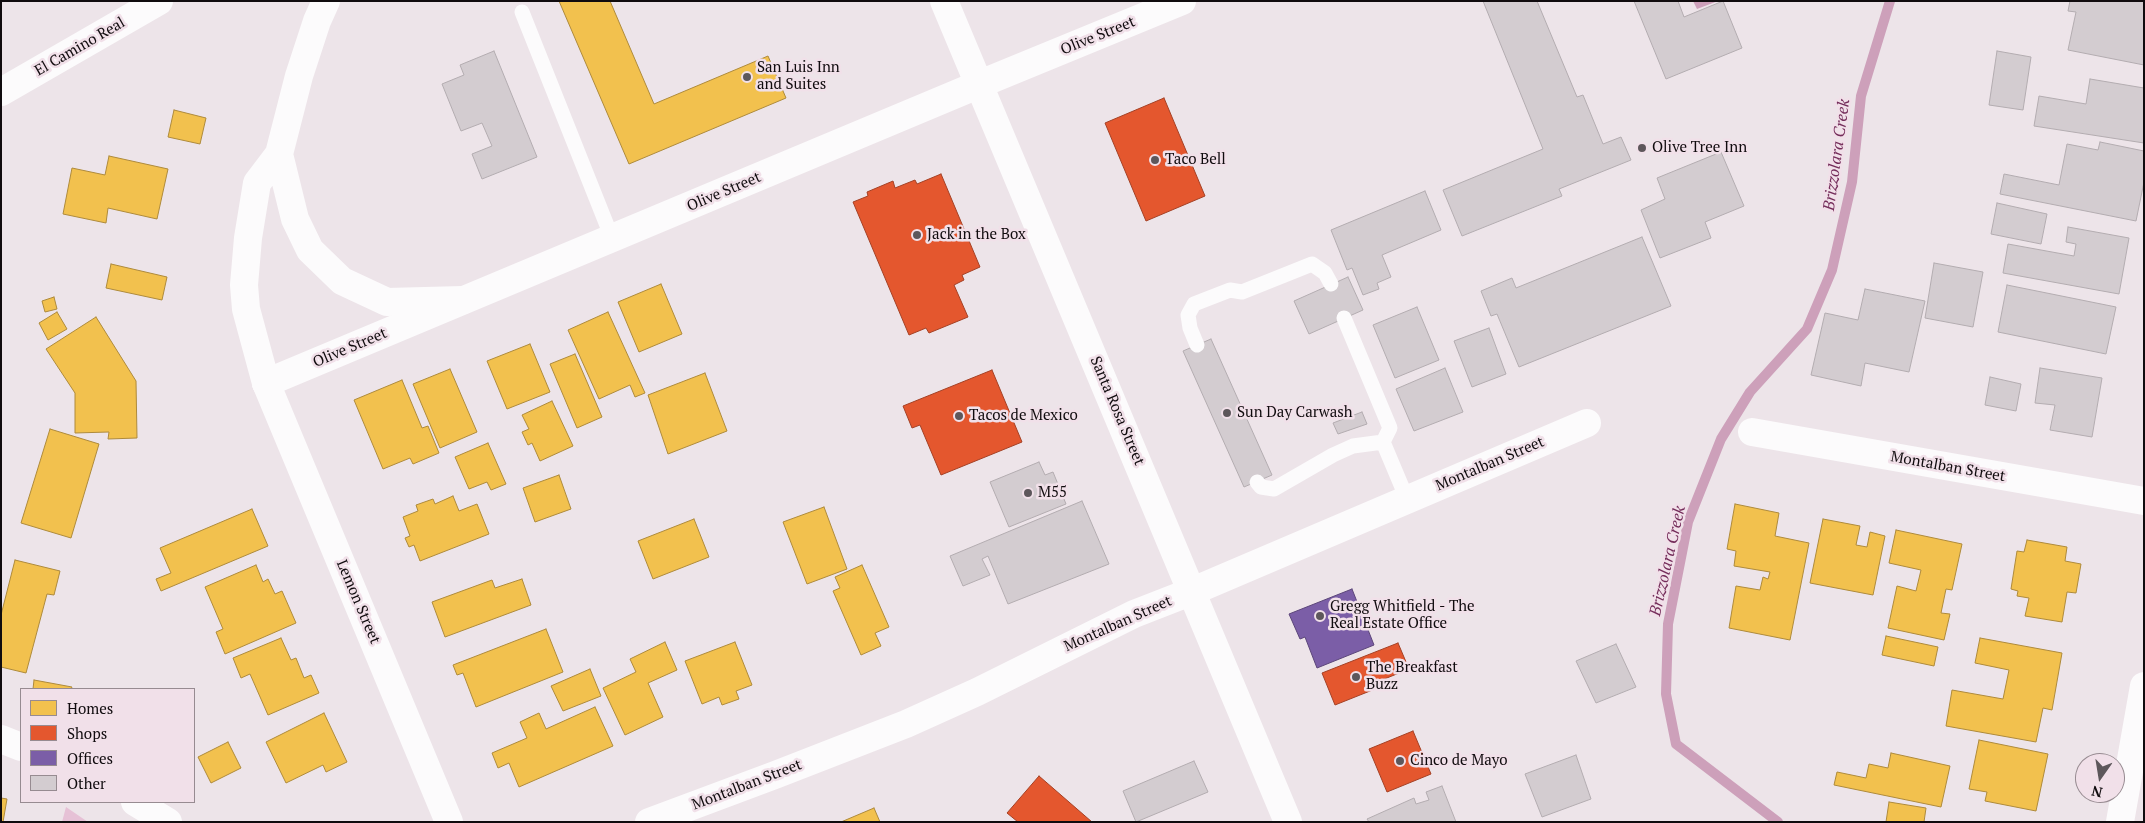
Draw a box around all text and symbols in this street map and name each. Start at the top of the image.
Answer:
street label: Olive Street [1058,13,1138,59]
street label: El Camino Real [32,14,128,80]
place label: San Luis Inn and Suites [757,59,840,94]
marker: San Luis Inn and Suites [741,71,753,83]
water label: Brizzolara Creek [1820,98,1854,212]
place label: Olive Tree Inn [1652,139,1747,157]
marker: Olive Tree Inn [1636,142,1648,154]
place label: Taco Bell [1165,151,1226,169]
marker: Taco Bell [1149,154,1161,166]
street label: Olive Street [684,168,764,216]
place label: Jack in the Box [927,226,1026,244]
marker: Jack in the Box [911,229,923,241]
street label: Olive Street [310,324,390,372]
street label: Santa Rosa Street [1086,354,1148,468]
place label: Sun Day Carwash [1237,404,1353,422]
place label: Tacos de Mexico [969,407,1078,425]
marker: Sun Day Carwash [1221,407,1233,419]
marker: Tacos de Mexico [953,410,965,422]
street label: Montalban Street [1433,433,1547,495]
street label: Montalban Street [1889,448,2007,486]
place label: M55 [1038,484,1067,502]
marker: M55 [1022,487,1034,499]
water label: Brizzolara Creek [1646,504,1690,618]
street label: Lemon Street [332,557,384,647]
street label: Montalban Street [1061,592,1175,656]
place label: Gregg Whitfield - The Real Estate Office [1330,598,1475,633]
marker: Gregg Whitfield - The Real Estate Office [1314,610,1326,622]
place label: The Breakfast Buzz [1366,659,1458,694]
marker: The Breakfast Buzz [1350,671,1362,683]
legend [20,688,195,803]
text: Homes [67,698,113,718]
text: Shops [67,723,107,743]
text: Offices [67,748,113,768]
place label: Cinco de Mayo [1410,752,1507,770]
north arrow [2075,753,2125,803]
marker: Cinco de Mayo [1394,755,1406,767]
street label: Montalban Street [690,756,804,814]
text: Other [67,773,106,793]
text: N [2089,782,2104,803]

